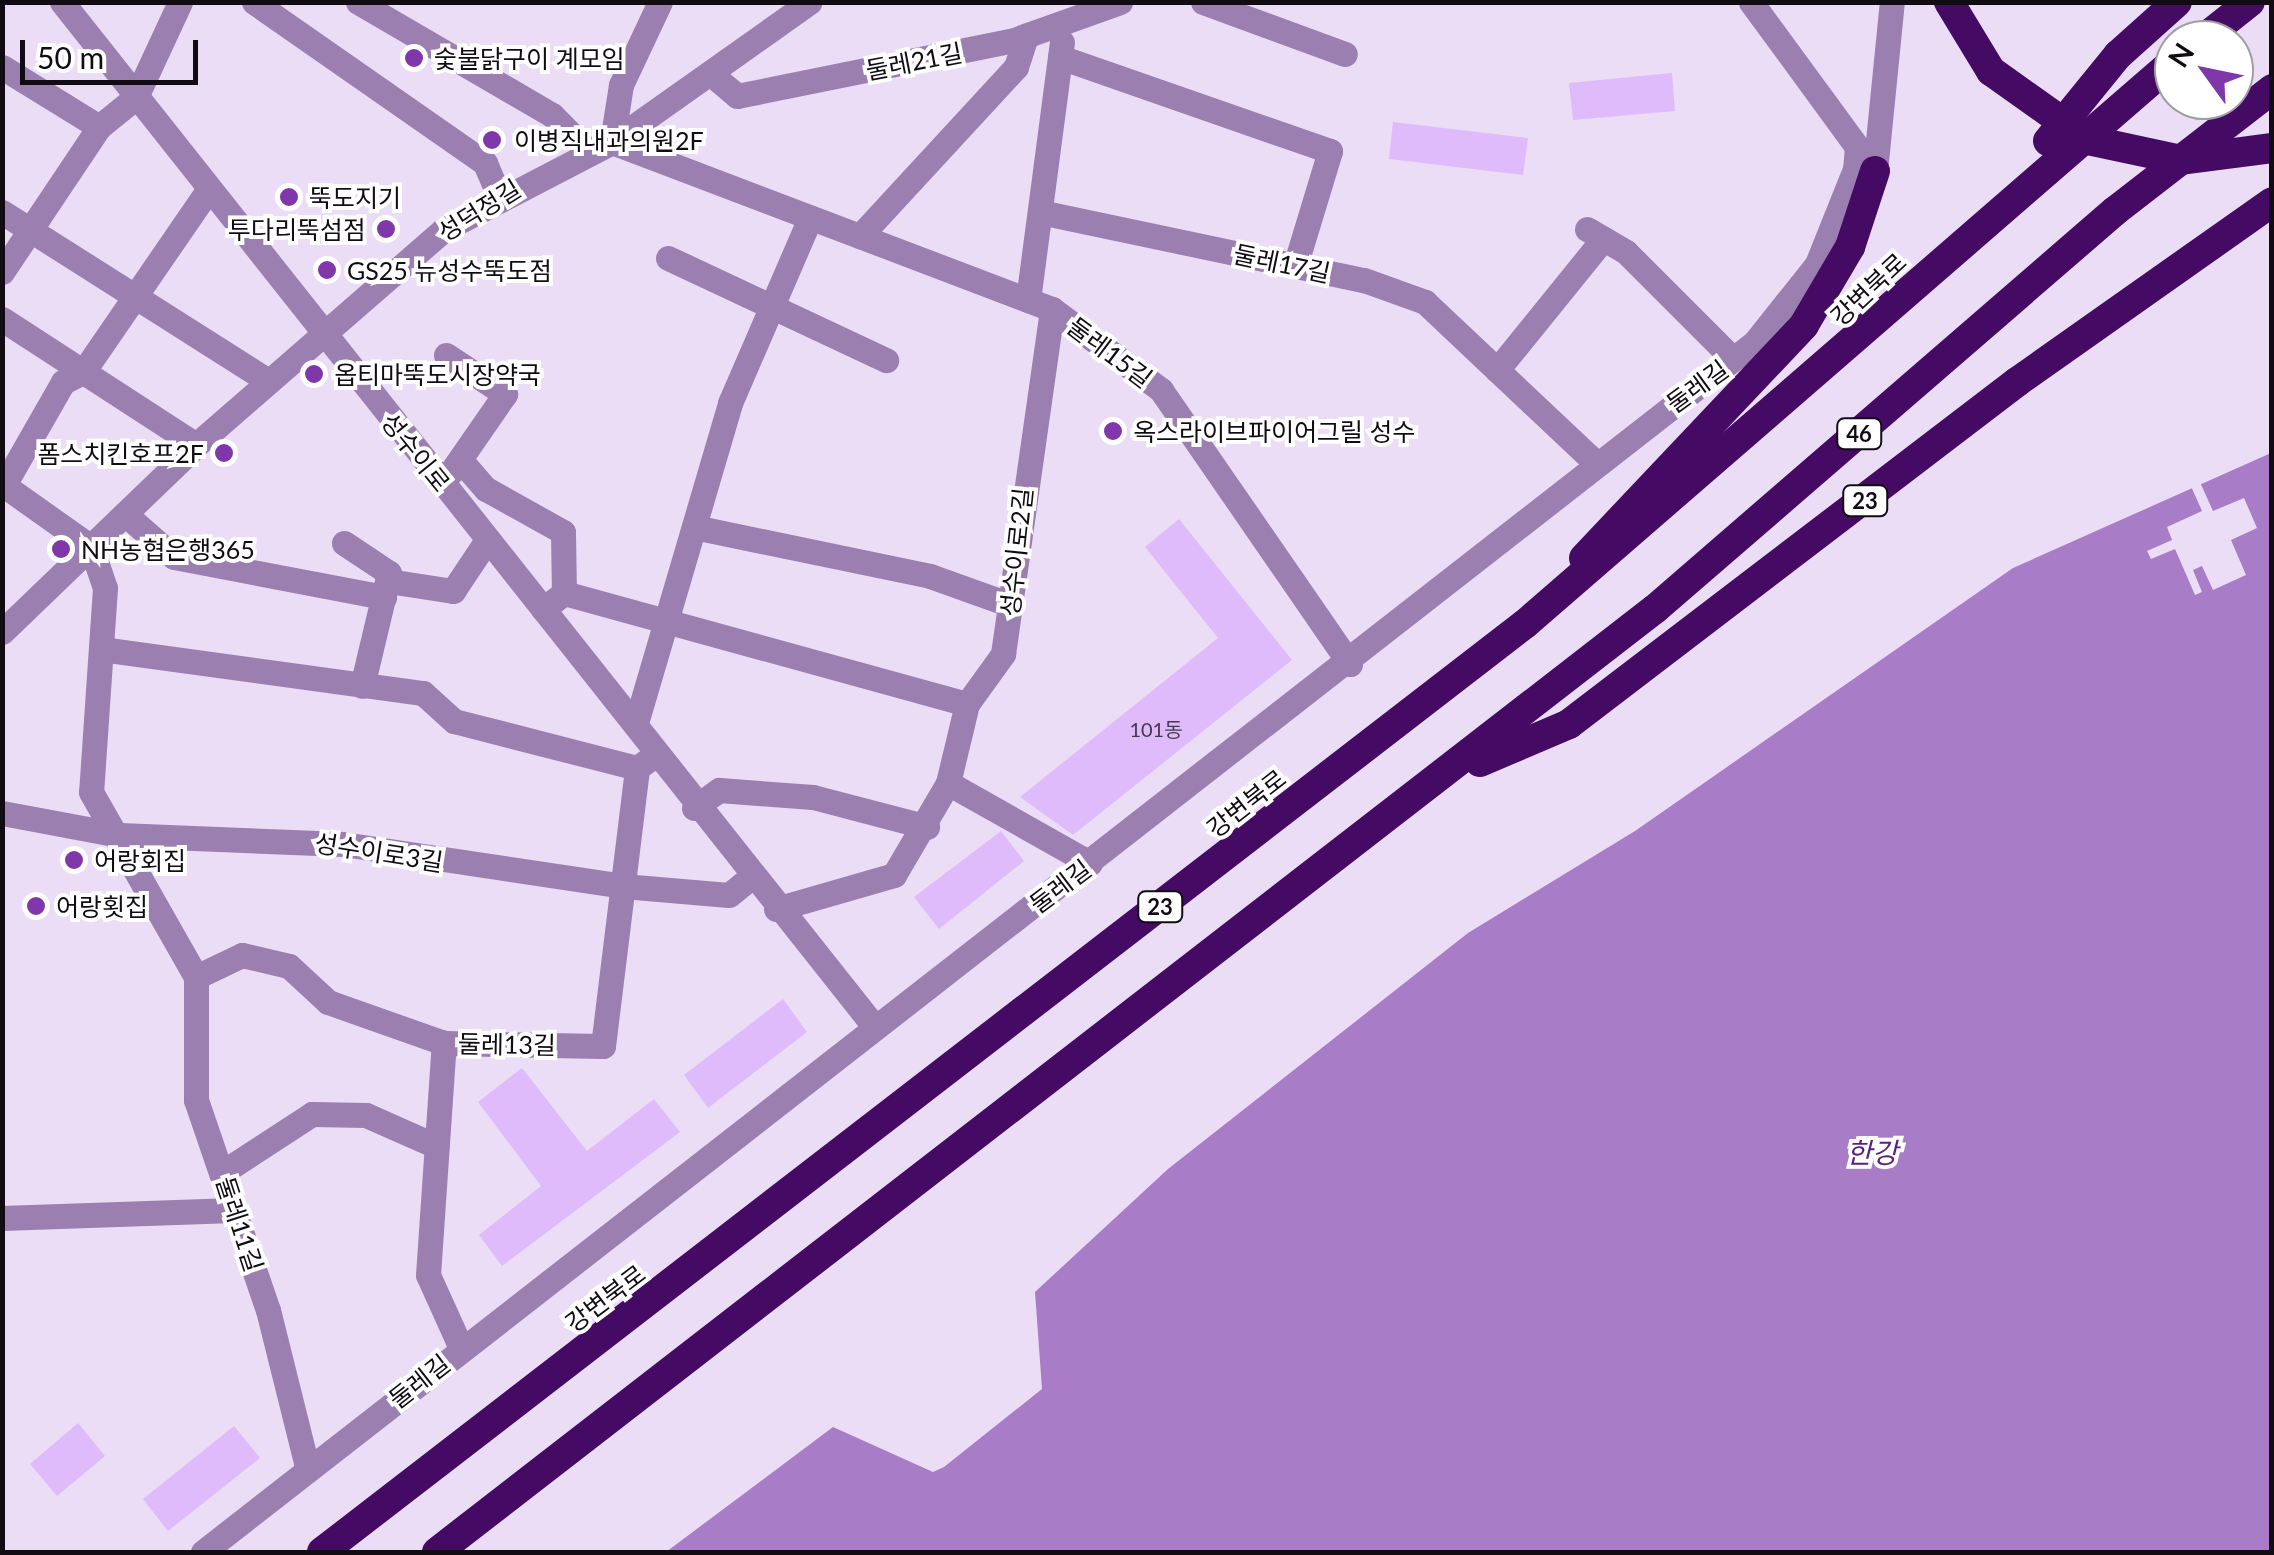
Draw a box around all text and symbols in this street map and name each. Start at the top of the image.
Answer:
scale bar [25,20,202,82]
north arrow [2154,20,2254,120]
text: N [2160,36,2201,73]
street label: 둘레21길 [863,37,965,85]
text: 50 m [37,39,104,75]
place label: 숯불닭구이 계모임 [434,43,624,73]
marker: 숯불닭구이 계모임 [403,47,425,69]
place label: 이병직내과의원2F [514,125,704,155]
marker: 이병직내과의원2F [479,127,505,153]
street label: 성덕정길 [432,173,526,247]
place label: 뚝도지기 [309,182,401,212]
marker: 뚝도지기 [278,186,300,208]
place label: 투다리뚝섬점 [228,214,366,244]
marker: 투다리뚝섬점 [375,218,397,240]
street label: 둘레17길 [1231,238,1333,288]
street label: 강변북로 [1824,247,1912,331]
place label: GS25 뉴성수뚝도점 [347,255,552,285]
marker: GS25 뉴성수뚝도점 [316,259,338,281]
street label: 둘레15길 [1062,311,1158,393]
street label: 둘레길 [1660,354,1734,418]
place label: 옵티마뚝도시장약국 [334,359,541,389]
marker: 옵티마뚝도시장약국 [303,363,325,385]
street label: 성수이로 [375,407,457,497]
place label: 옥스라이브파이어그릴 성수 [1133,416,1415,446]
road number: 46 [1834,417,1884,451]
marker: 옥스라이브파이어그릴 성수 [1102,420,1124,442]
place label: 폼스치킨호프2F [37,438,204,468]
marker: 폼스치킨호프2F [213,442,235,464]
road number: 23 [1840,484,1890,518]
street label: 성수이로2길 [994,486,1038,618]
place label: NH농협은행365 [81,534,255,564]
marker: NH농협은행365 [50,538,72,560]
house number: 101동 [1129,717,1183,741]
street label: 강변북로 [1201,763,1291,843]
street label: 성수이로3길 [313,827,445,877]
place label: 어랑회집 [94,845,186,875]
marker: 어랑회집 [63,849,85,871]
street label: 둘레길 [1023,853,1097,919]
road number: 23 [1135,890,1185,924]
place label: 어랑횟집 [56,891,148,921]
marker: 어랑횟집 [25,895,47,917]
street label: 둘레13길 [458,1028,556,1060]
water label: 한강 [1846,1135,1898,1169]
street label: 둘레11길 [211,1173,269,1275]
street label: 강변북로 [559,1258,651,1338]
street label: 둘레길 [383,1348,455,1414]

